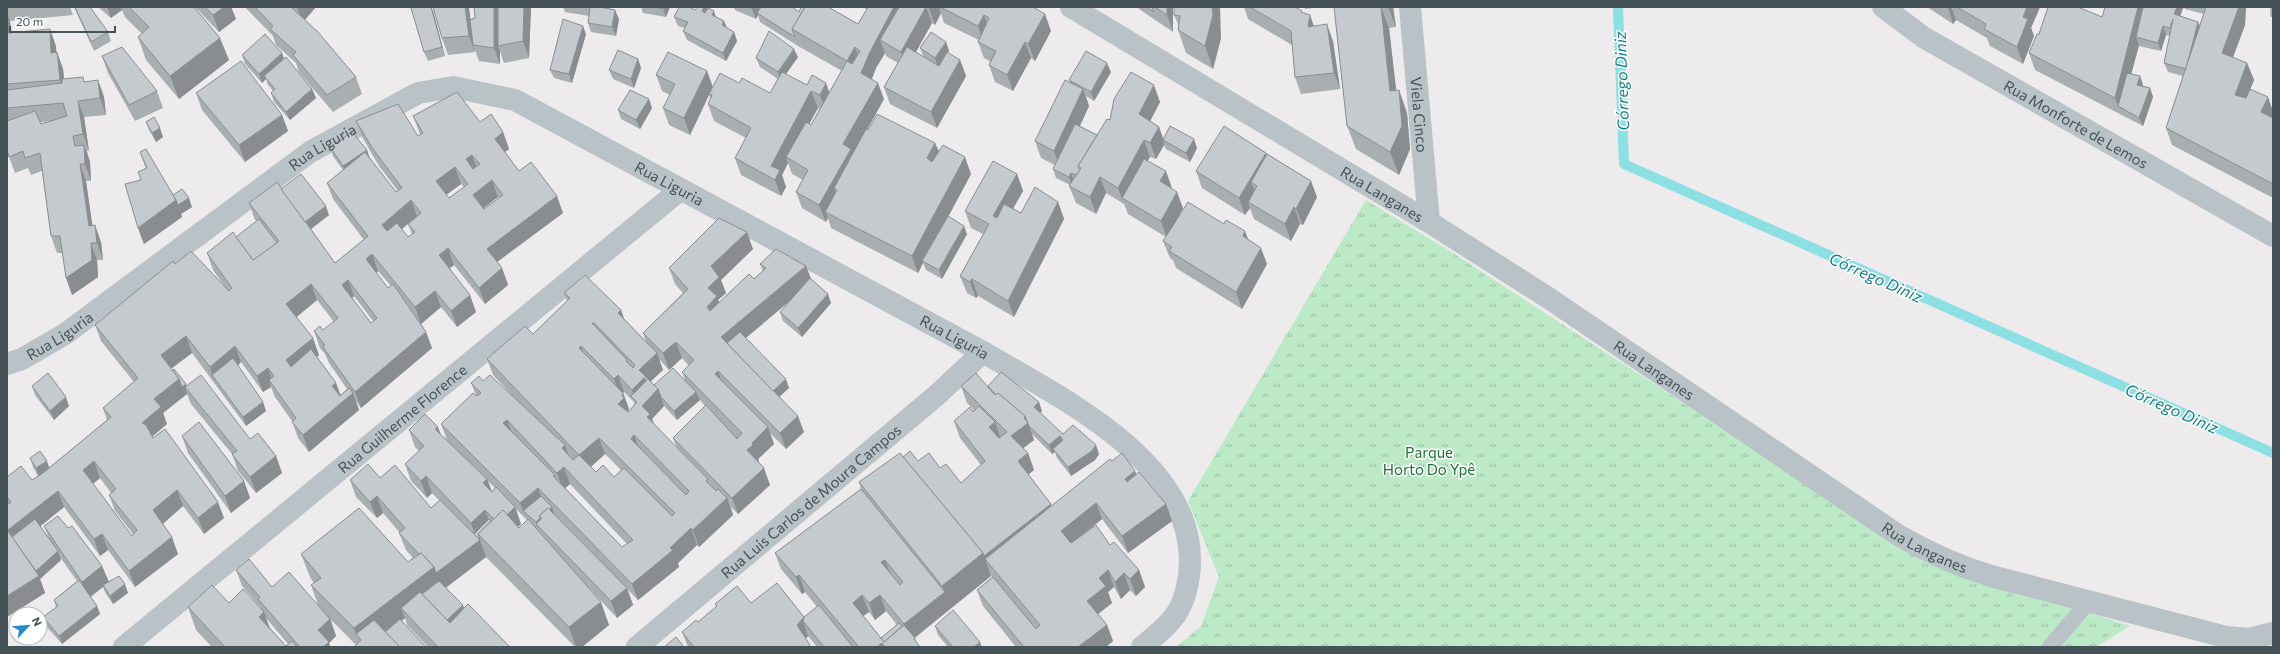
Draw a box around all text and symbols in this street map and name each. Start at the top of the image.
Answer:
scale bar [10,8,115,34]
text: 20 m [16,14,43,28]
water label: Córrego Diniz [1610,31,1632,131]
street label: Viela Cinco [1407,76,1432,153]
street label: Rua Monforte de Lemos [2001,76,2151,172]
street label: Rua Liguria [285,120,359,174]
street label: Rua Liguria [632,157,707,209]
street label: Rua Langanes [1338,162,1427,226]
water label: Córrego Diniz [1827,248,1925,306]
street label: Rua Liguria [23,307,96,364]
street label: Rua Liguria [917,311,992,363]
street label: Rua Langanes [1611,336,1698,403]
street label: Rua Guilherme Florence [334,360,470,477]
water label: Córrego Diniz [2123,379,2221,437]
street label: Rua Luis Carlos de Moura Campos [717,420,905,582]
park label: Parque Horto Do Ypê [1383,443,1475,478]
street label: Rua Langanes [1879,518,1970,576]
north arrow [8,606,48,646]
text: N [30,615,45,628]

